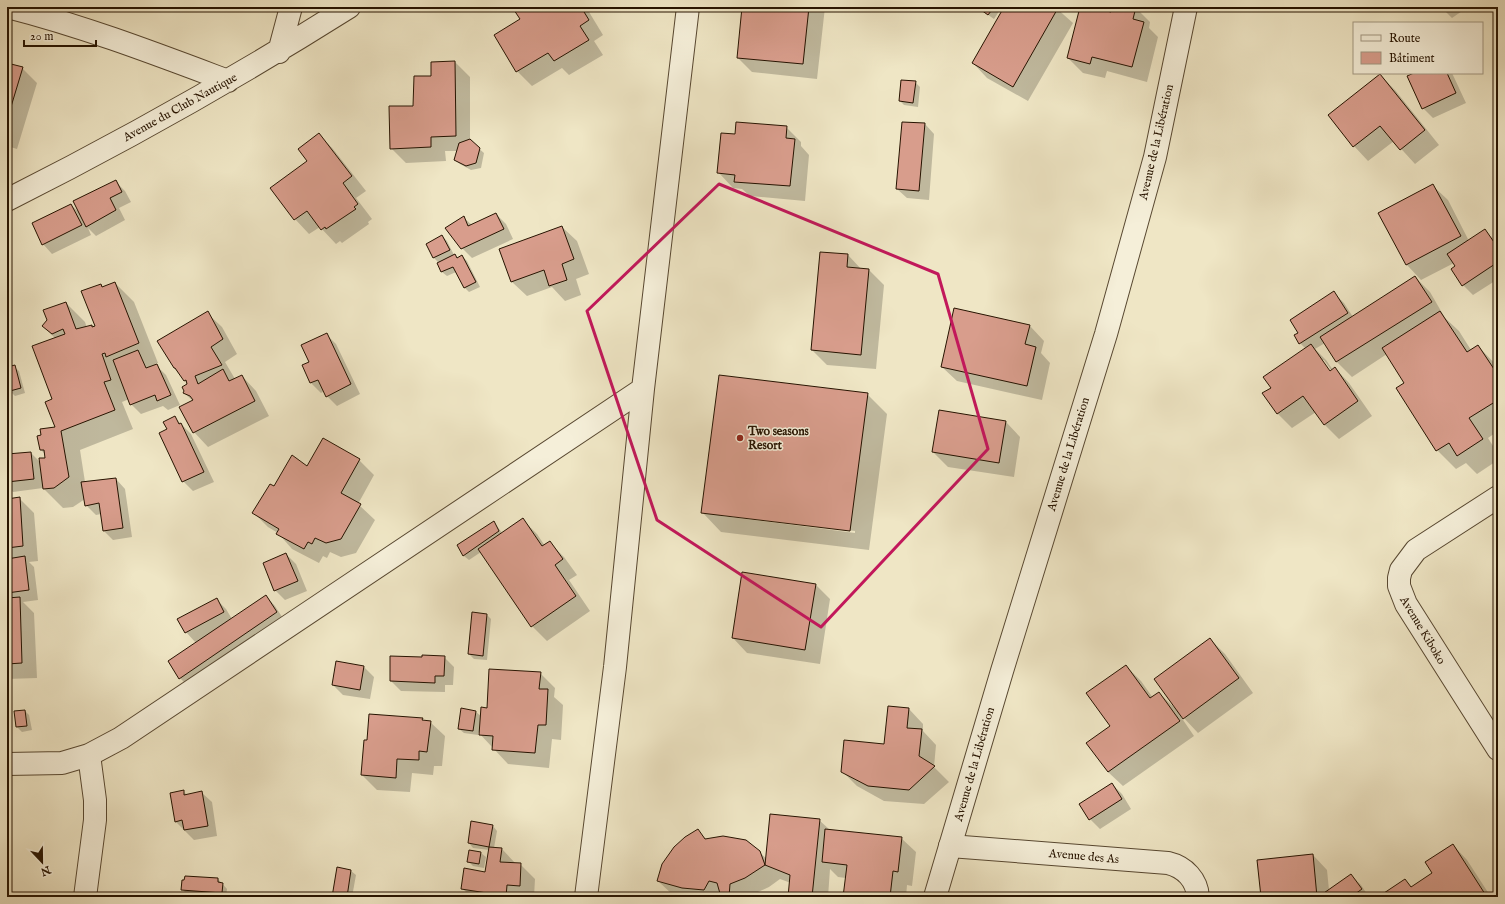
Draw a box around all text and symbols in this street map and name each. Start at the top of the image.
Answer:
scale bar [24,22,96,48]
legend [1353,22,1483,74]
text: 20 m [30,29,53,44]
text: Route [1389,31,1421,46]
text: Bâtiment [1389,51,1435,66]
street label: Avenue du Club Nautique [120,70,241,146]
street label: Avenue de la Libération [1136,82,1177,202]
street label: Avenue de la Libération [1044,395,1093,514]
place label: Two seasons Resort [747,424,810,453]
marker: Two seasons Resort [735,433,745,443]
street label: Avenue Kiboko [1396,593,1449,667]
street label: Avenue de la Libération [951,705,998,824]
north arrow [22,842,62,882]
street label: Avenue des As [1047,846,1120,867]
text: N [38,862,53,879]

